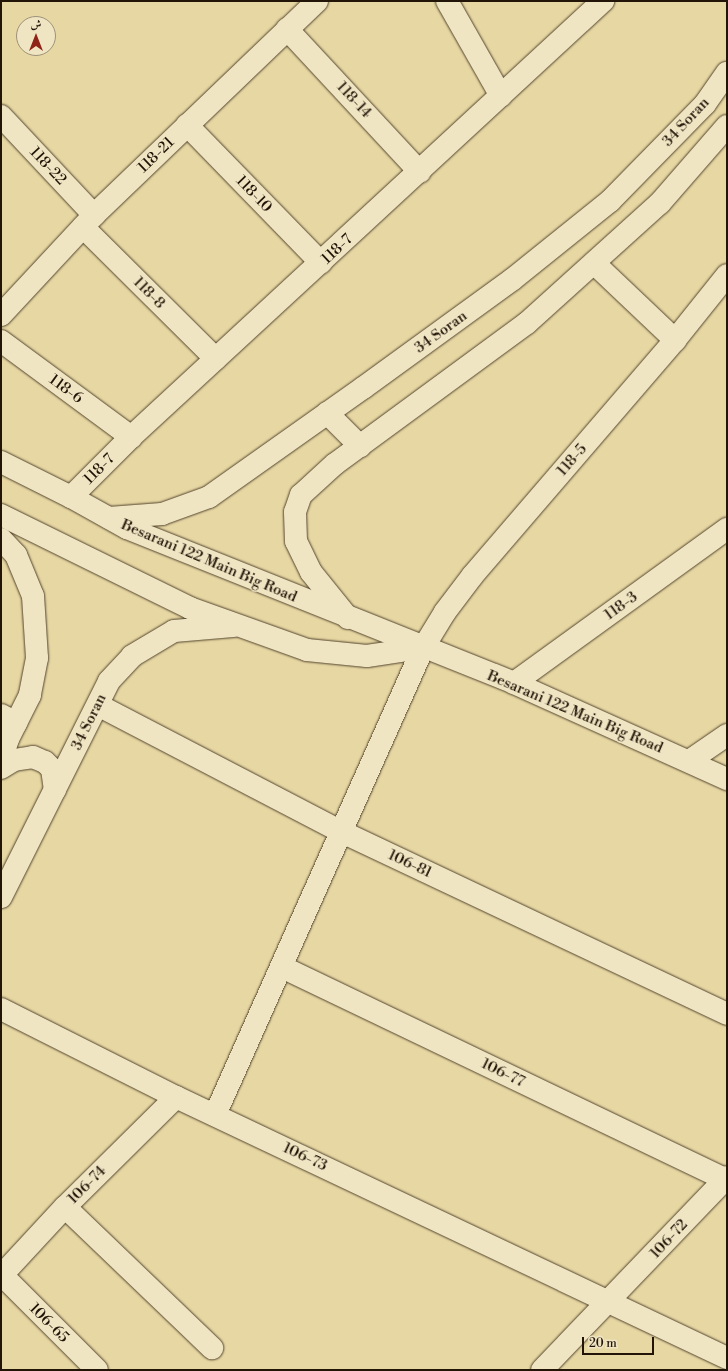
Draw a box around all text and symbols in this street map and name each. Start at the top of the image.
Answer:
north arrow [16,16,56,56]
text: ش [31,18,41,32]
street label: 118-14 [333,78,375,122]
street label: 34 Soran [659,94,713,150]
street label: 118-21 [134,133,178,177]
street label: 118-22 [26,143,70,189]
street label: 118-10 [232,172,276,216]
street label: 118-7 [318,230,356,268]
street label: 118-8 [129,273,169,313]
street label: 34 Soran [411,307,471,357]
street label: 118-6 [46,371,86,407]
street label: 118-5 [553,440,591,480]
street label: 118-7 [80,450,118,488]
street label: Besarani 122 Main Big Road [118,516,300,606]
street label: 118-3 [601,588,641,624]
street label: Besarani 122 Main Big Road [484,667,666,757]
street label: 34 Soran [68,691,110,753]
street label: 106-81 [385,846,435,882]
street label: 106-77 [478,1055,528,1091]
street label: 106-73 [280,1139,330,1175]
street label: 106-74 [64,1162,110,1208]
street label: 106-72 [646,1216,692,1262]
street label: 106-65 [26,1300,72,1346]
scale bar [584,1329,656,1355]
text: 20 m [589,1336,617,1351]

